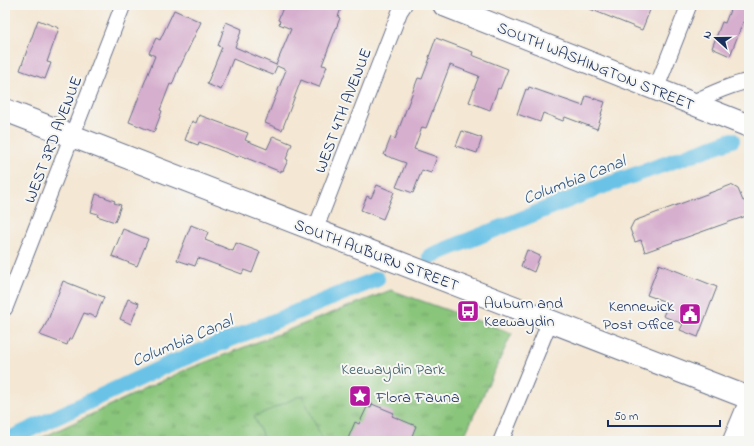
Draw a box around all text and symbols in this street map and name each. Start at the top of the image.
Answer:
street label: SOUTH WASHINGTON STREET [493,16,698,118]
north arrow [696,18,736,58]
text: N [699,28,716,41]
street label: WEST 4TH AVENUE [309,45,379,177]
street label: WEST 3RD AVENUE [19,73,89,207]
water label: Columbia Canal [520,149,631,211]
street label: SOUTH AUBURN STREET [290,213,462,298]
place label: Auburn and Keewaydin [484,292,563,334]
place label: Kennewick Post Office [603,295,675,337]
bus stop icon: Auburn and Keewaydin [455,298,481,324]
public building icon: Kennewick Post Office [677,301,703,327]
water label: Columbia Canal [128,308,239,374]
park label: Keewaydin Park [341,358,446,382]
place icon: Flora Fauna [347,383,373,409]
place label: Flora Fauna [375,386,460,410]
scale bar [608,402,720,428]
text: 50 m [614,408,638,426]

